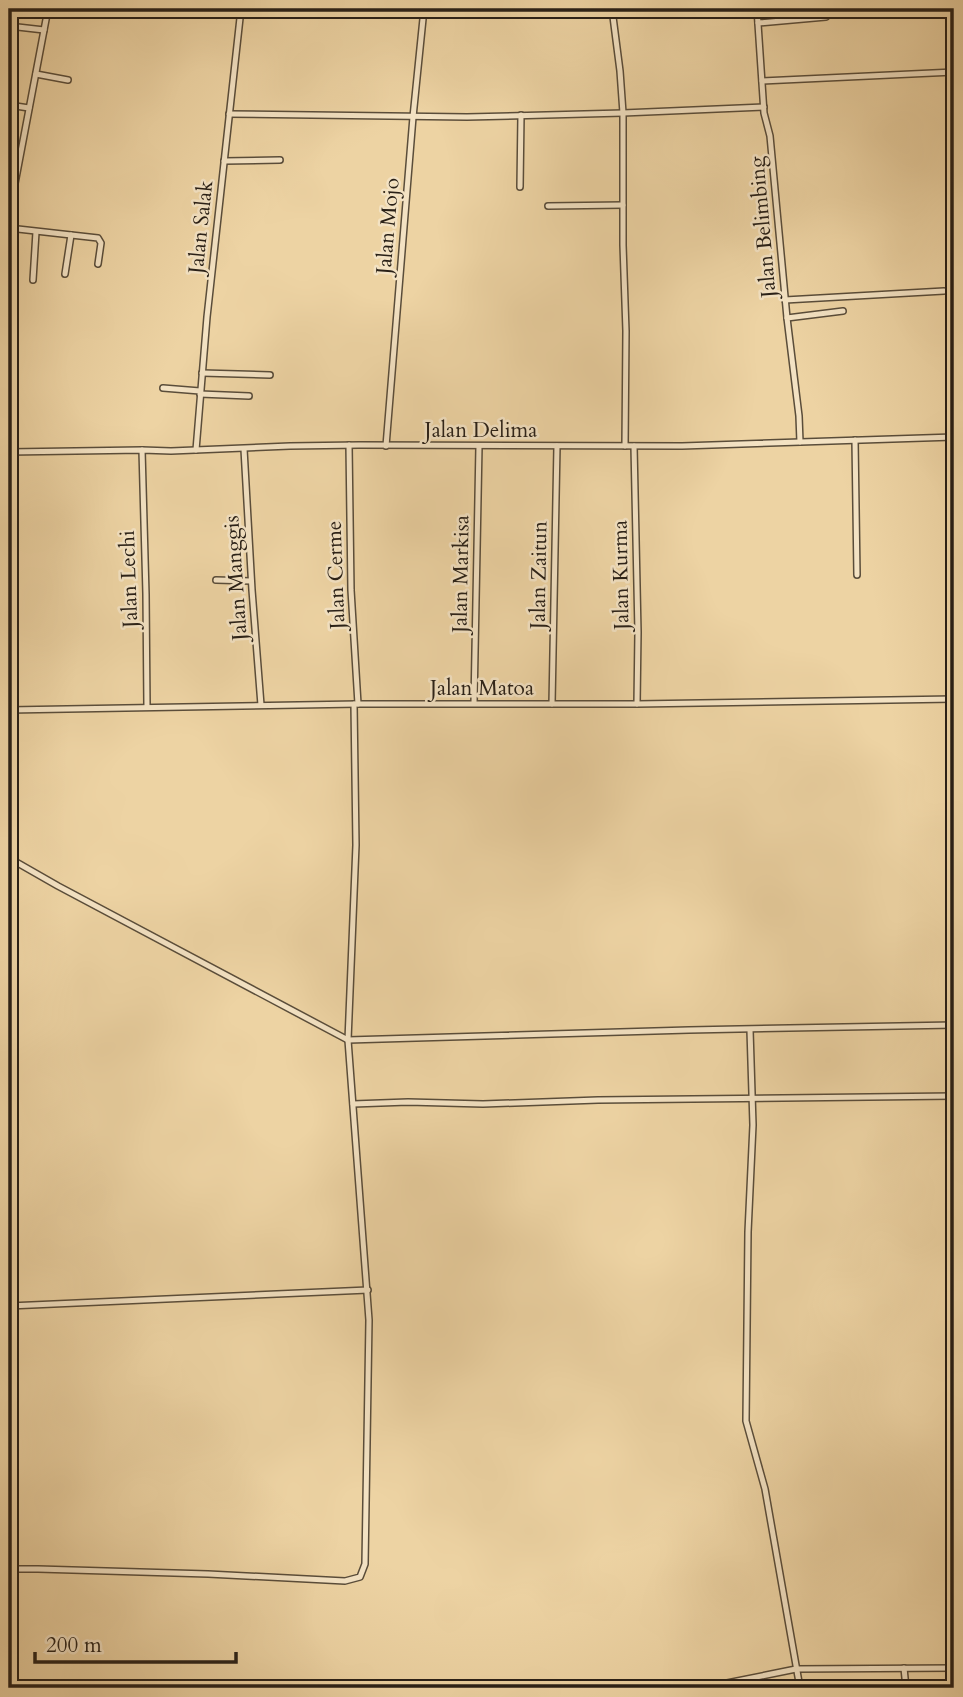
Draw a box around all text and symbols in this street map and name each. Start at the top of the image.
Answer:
street label: Jalan Belimbing [742,155,784,302]
street label: Jalan Mojo [369,177,407,278]
street label: Jalan Salak [181,178,220,278]
street label: Jalan Delima [422,416,537,445]
street label: Jalan Manggis [217,514,255,645]
street label: Jalan Markisa [445,515,477,636]
street label: Jalan Cerme [320,520,352,633]
street label: Jalan Kurma [606,520,637,633]
street label: Jalan Zaitun [524,521,554,632]
street label: Jalan Lechi [113,530,145,631]
street label: Jalan Matoa [427,674,534,703]
scale bar [35,1620,236,1664]
text: 200 m [46,1631,102,1660]

